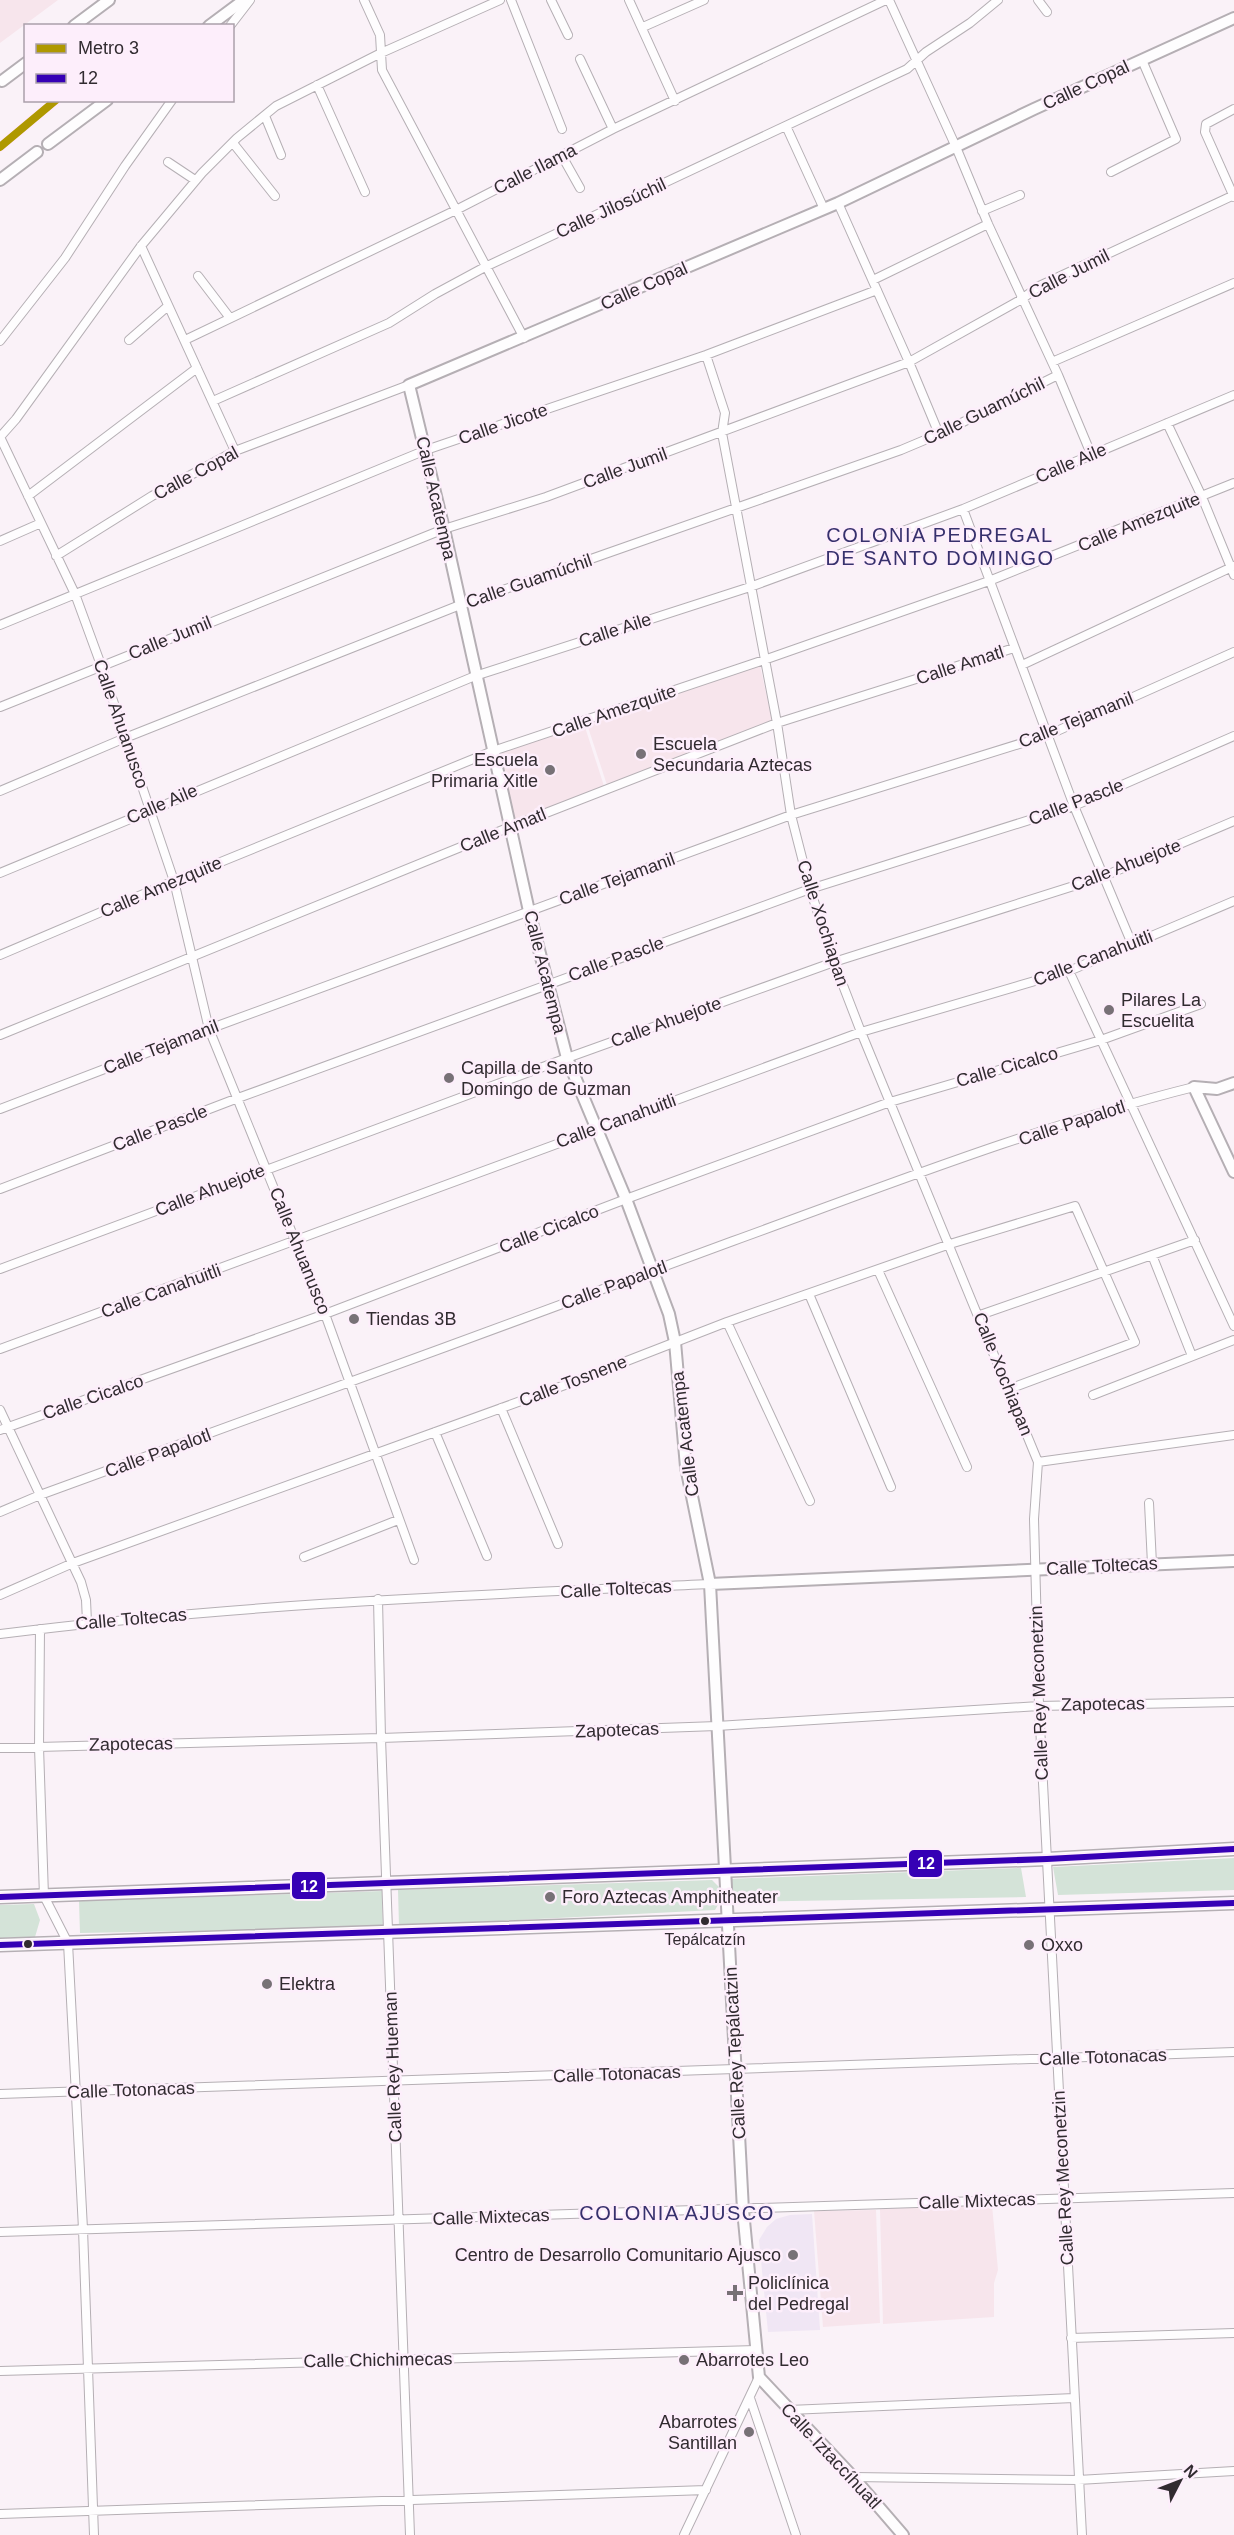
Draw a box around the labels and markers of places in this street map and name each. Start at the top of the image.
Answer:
place label: Escuela Secundaria Aztecas [653,734,812,775]
marker: Escuela Secundaria Aztecas [634,747,648,761]
place label: Escuela Primaria Xitle [431,750,539,791]
marker: Escuela Primaria Xitle [543,763,557,777]
place label: Pilares La Escuelita [1121,990,1202,1031]
marker: Pilares La Escuelita [1102,1003,1116,1017]
place label: Capilla de Santo Domingo de Guzman [461,1058,631,1099]
marker: Capilla de Santo Domingo de Guzman [442,1071,456,1085]
place label: Tiendas 3B [366,1309,456,1329]
marker: Tiendas 3B [347,1312,361,1326]
place label: Foro Aztecas Amphitheater [562,1887,778,1907]
marker: Foro Aztecas Amphitheater [543,1890,557,1904]
marker: Tepálcatzín [699,1915,711,1927]
place label: Tepálcatzín [665,1931,745,1948]
place label: Oxxo [1041,1935,1083,1955]
unlabelled marker [22,1938,34,1950]
marker: Oxxo [1022,1938,1036,1952]
place label: Elektra [279,1974,336,1994]
marker: Elektra [260,1977,274,1991]
place label: Centro de Desarrollo Comunitario Ajusco [455,2245,781,2265]
marker: Centro de Desarrollo Comunitario Ajusco [786,2248,800,2262]
place label: Policlínica del Pedregal [748,2273,849,2314]
marker: Policlínica del Pedregal [726,2284,744,2302]
place label: Abarrotes Leo [696,2350,809,2370]
marker: Abarrotes Leo [677,2353,691,2367]
place label: Abarrotes Santillan [659,2412,737,2453]
marker: Abarrotes Santillan [742,2425,756,2439]

